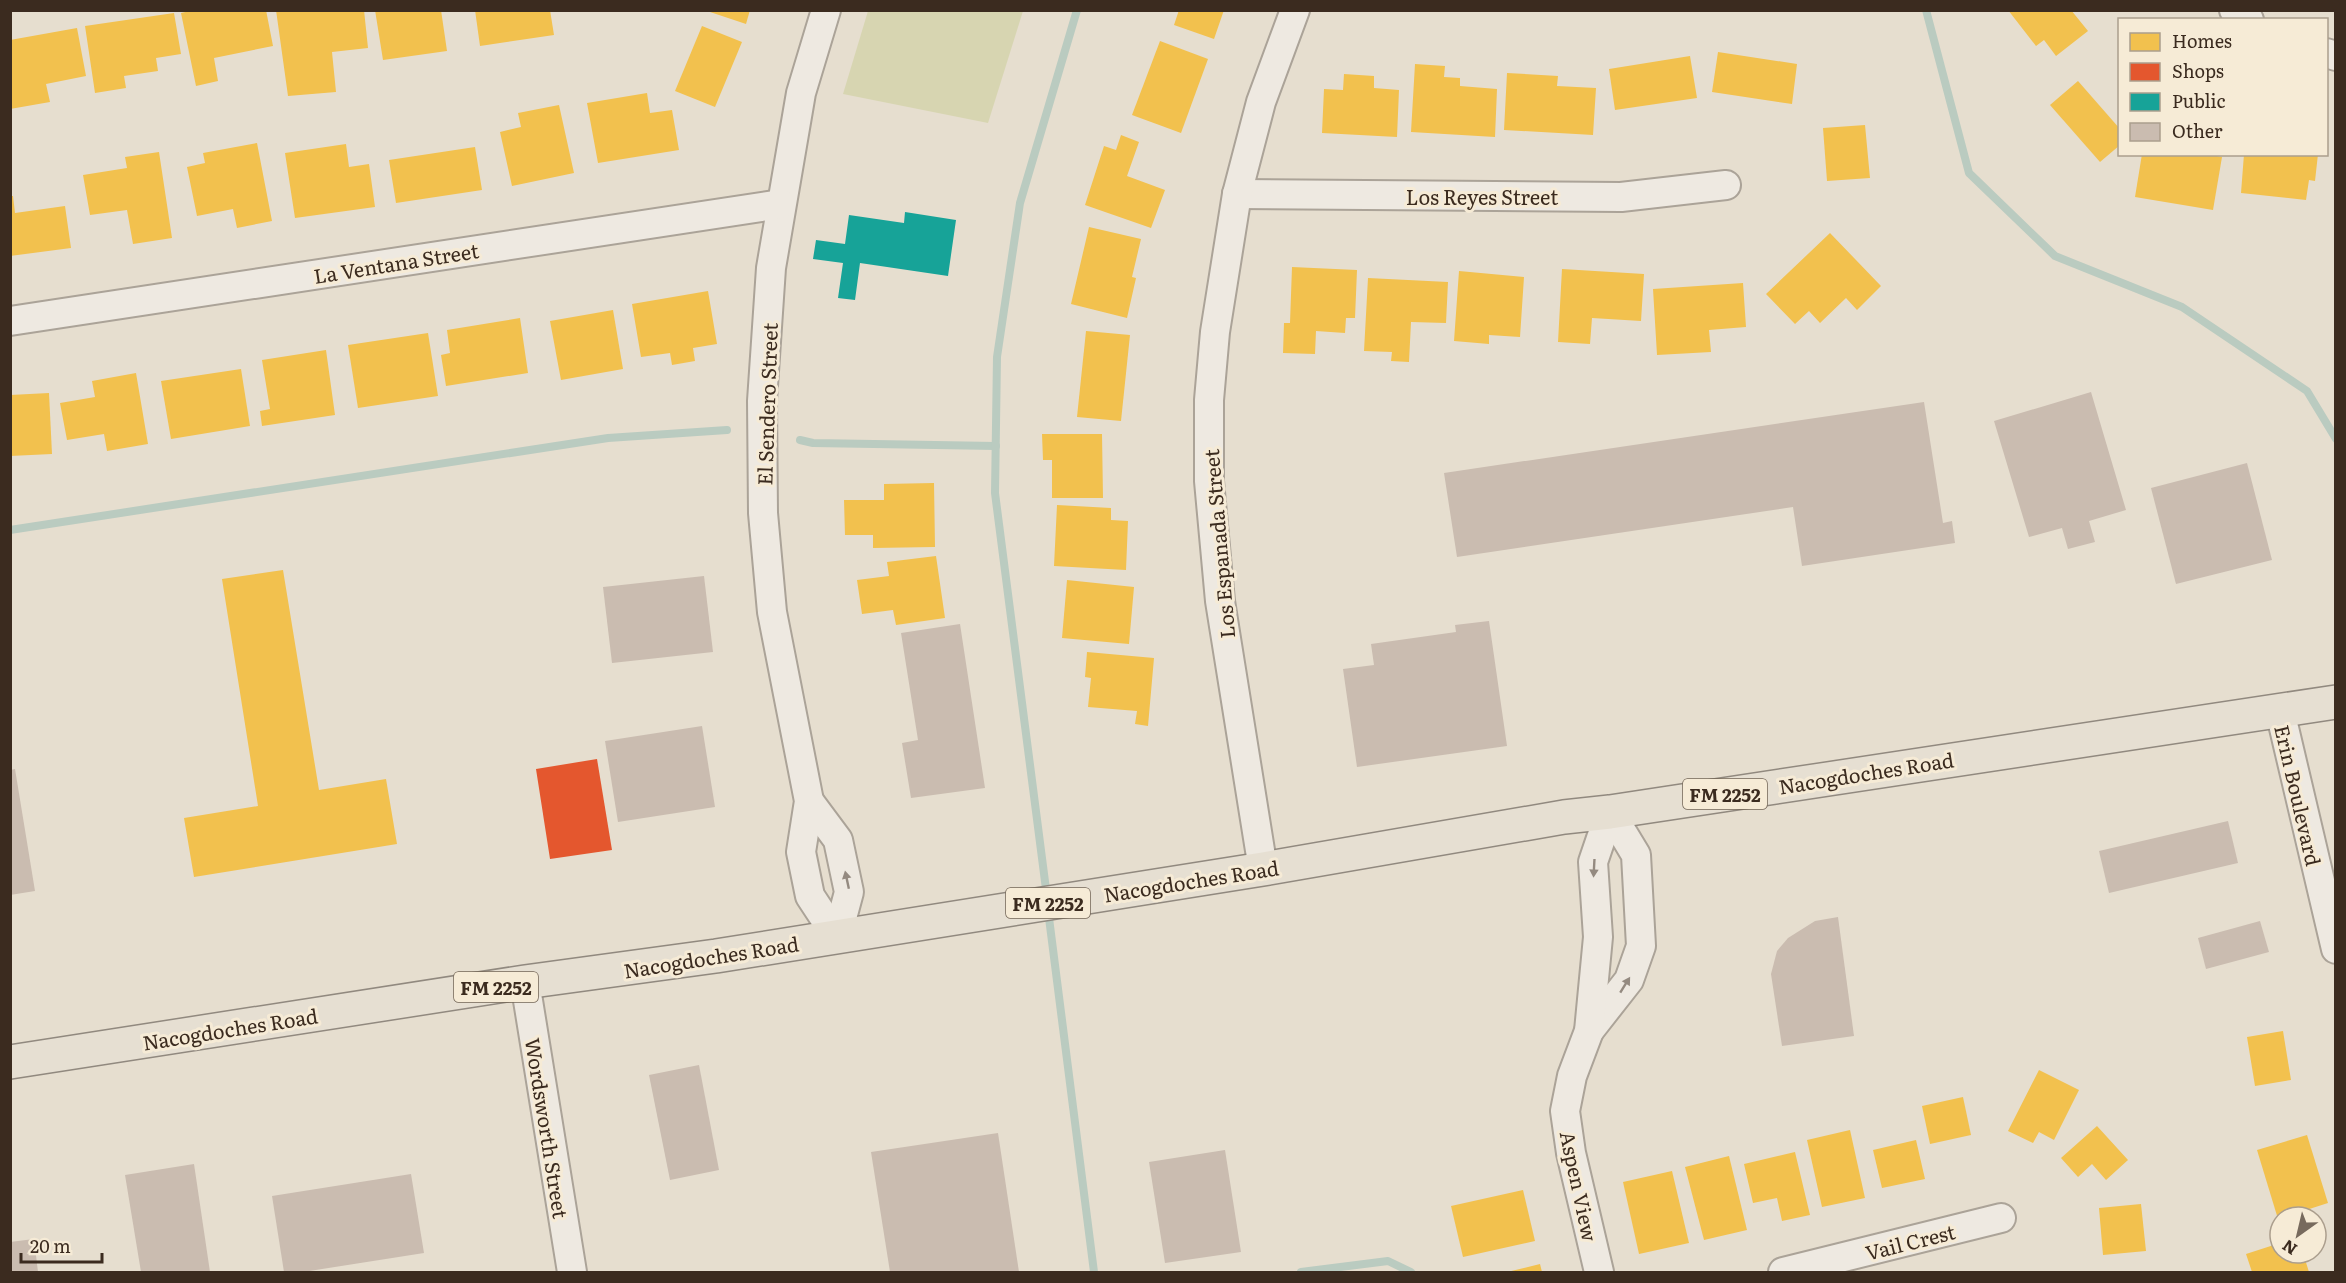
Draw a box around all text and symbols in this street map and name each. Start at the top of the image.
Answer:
legend [2118,18,2328,156]
text: Homes [2172,27,2232,54]
text: Shops [2172,57,2224,84]
text: Public [2172,87,2226,114]
text: Other [2172,117,2223,144]
street label: Los Reyes Street [1406,181,1558,211]
street label: La Ventana Street [311,234,481,290]
street label: El Sendero Street [748,322,784,486]
street label: Los Espanada Street [1195,448,1241,640]
street label: Erin Boulevard [2268,722,2330,868]
street label: Nacogdoches Road [1776,743,1956,801]
road number: FM 2252 [1683,779,1767,809]
street label: Nacogdoches Road [1101,851,1281,909]
one-way arrow [1589,859,1598,878]
one-way arrow [842,871,851,890]
road number: FM 2252 [1006,888,1090,918]
street label: Nacogdoches Road [621,927,801,985]
road number: FM 2252 [454,972,538,1002]
one-way arrow [1619,977,1630,993]
street label: Nacogdoches Road [140,999,320,1057]
street label: Wordsworth Street [519,1036,577,1220]
street label: Aspen View [1554,1128,1606,1245]
north arrow [2268,1205,2328,1265]
street label: Vail Crest [1862,1215,1958,1267]
scale bar [21,1226,102,1264]
text: 20 m [30,1232,71,1259]
text: N [2277,1235,2301,1262]

